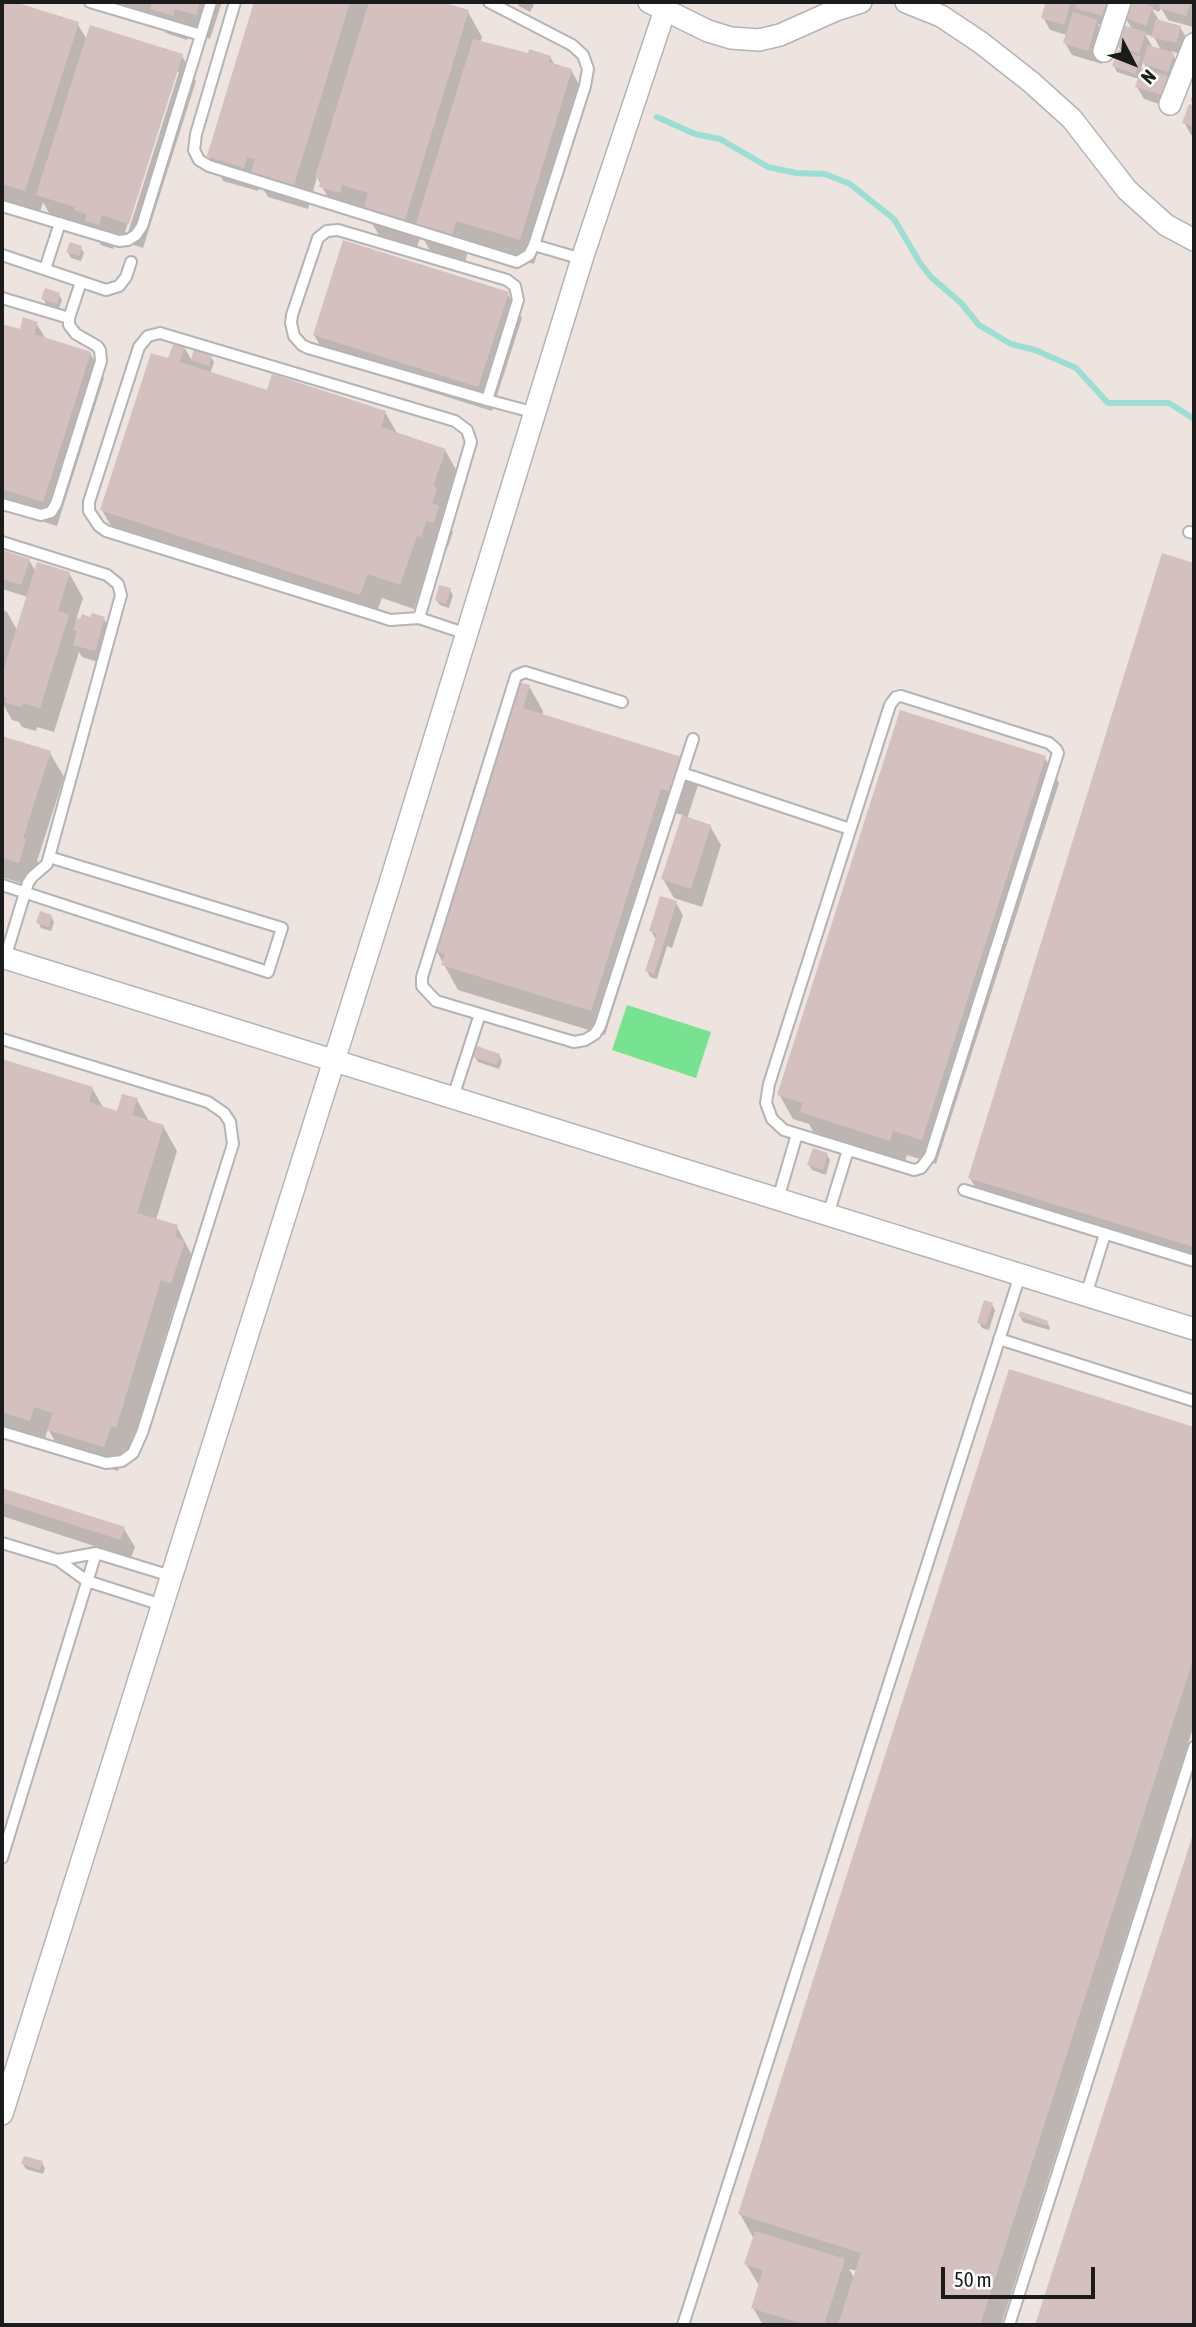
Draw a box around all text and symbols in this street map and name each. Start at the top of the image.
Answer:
north arrow [1098,28,1168,98]
text: N [1137,66,1161,89]
scale bar [944,2254,1098,2298]
text: 50 m [954,2267,992,2291]

